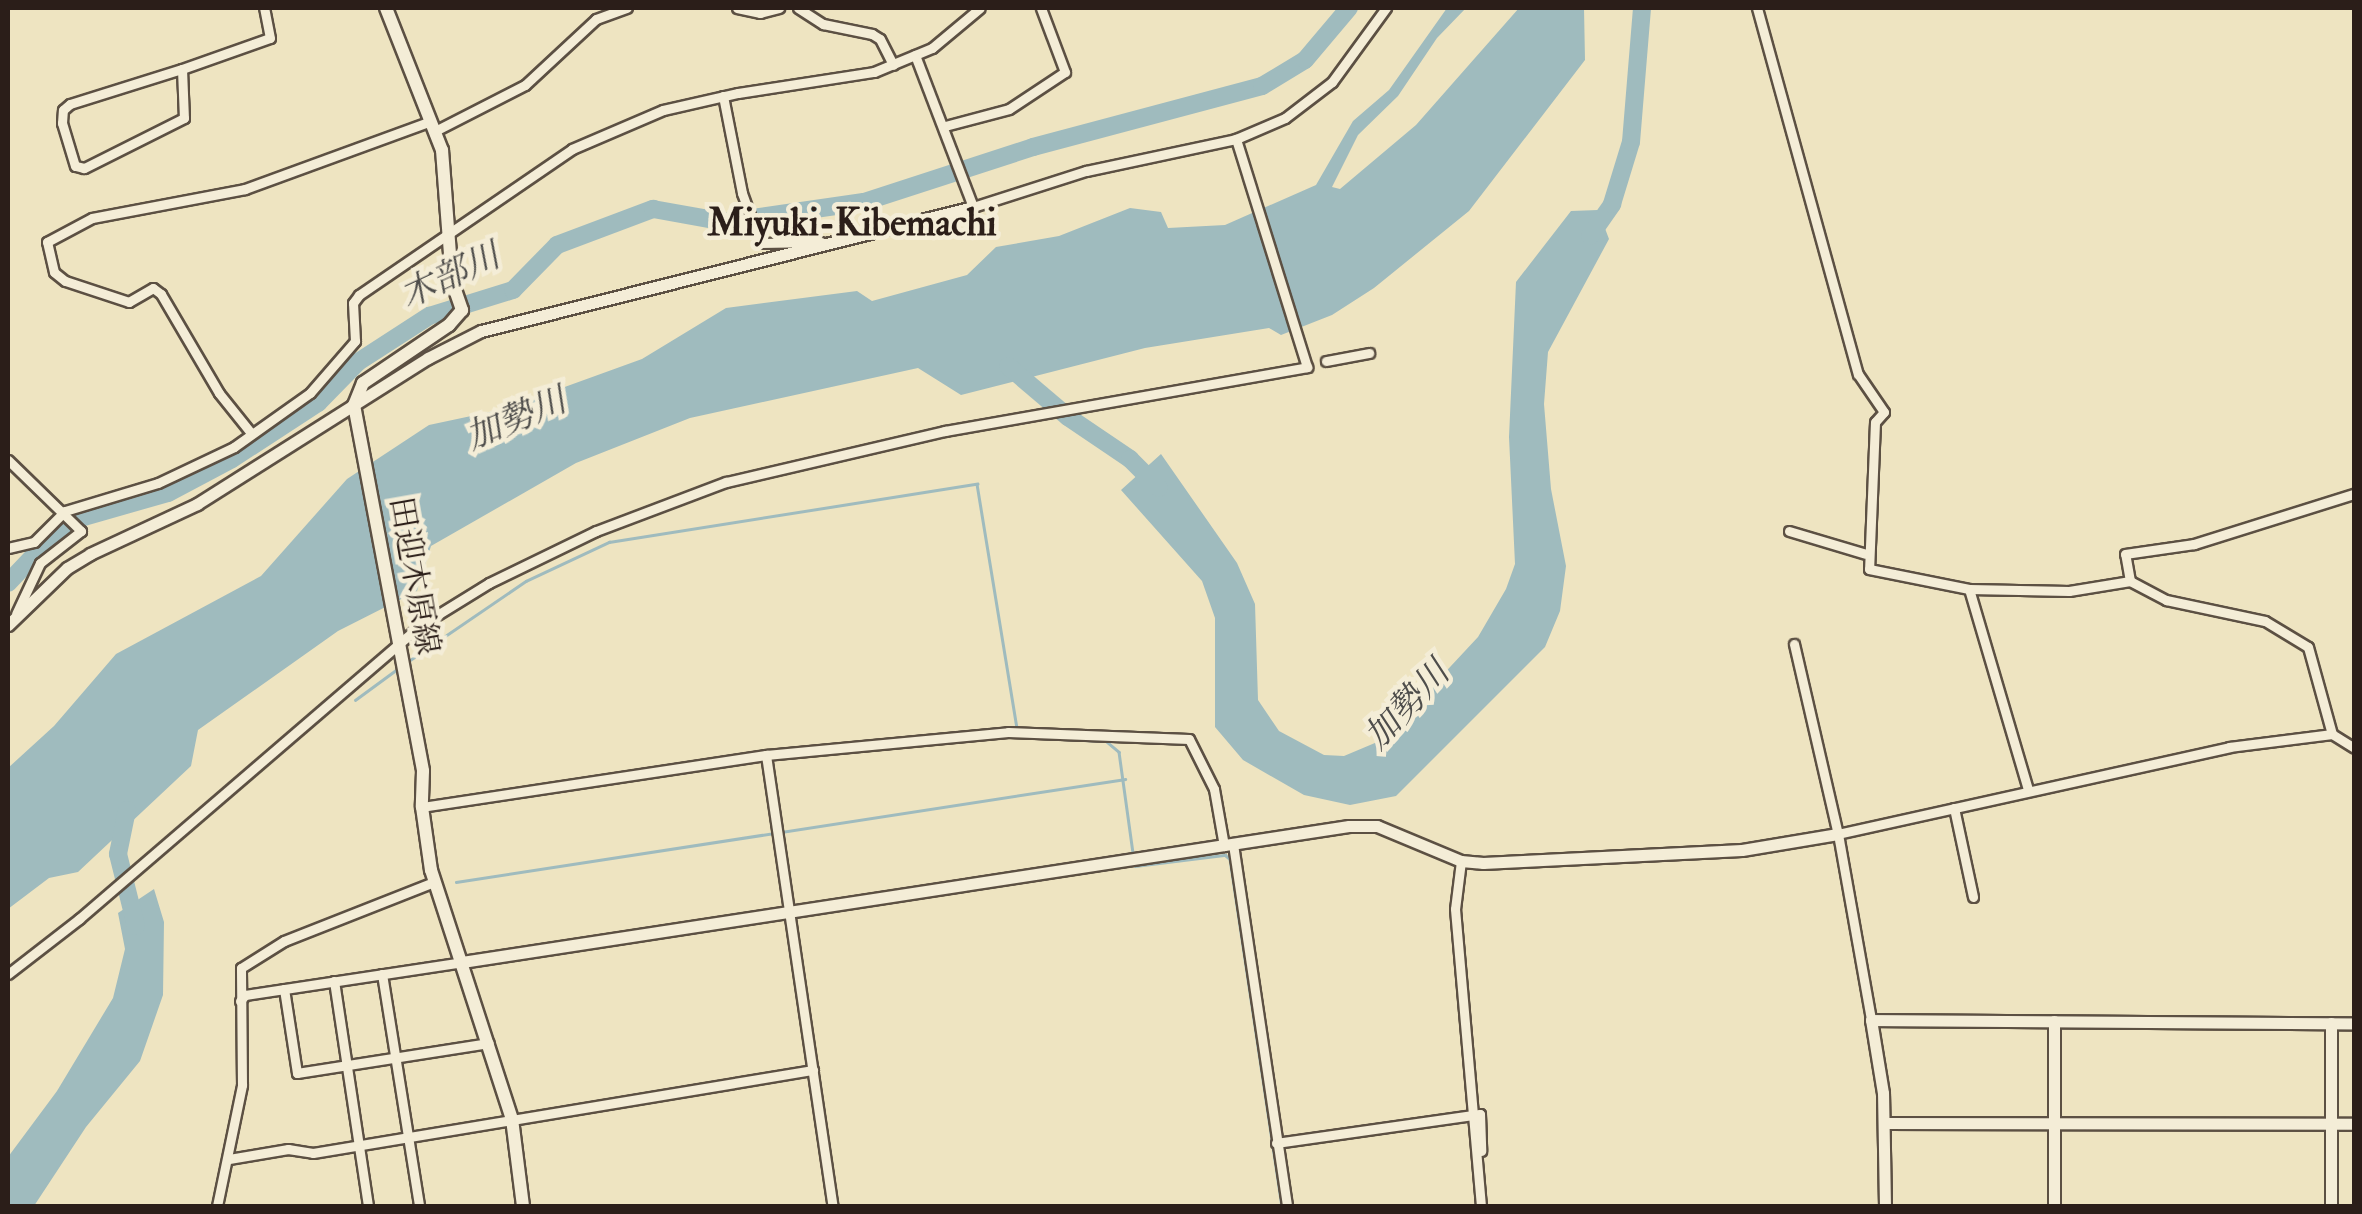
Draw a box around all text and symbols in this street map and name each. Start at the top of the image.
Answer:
district label: Miyuki-Kibemachi [707,201,997,247]
water label: 木部川 [394,235,506,317]
water label: 加勢川 [459,379,573,459]
street label: 田迎木原線 [381,494,447,658]
water label: 加勢川 [1356,652,1458,758]

